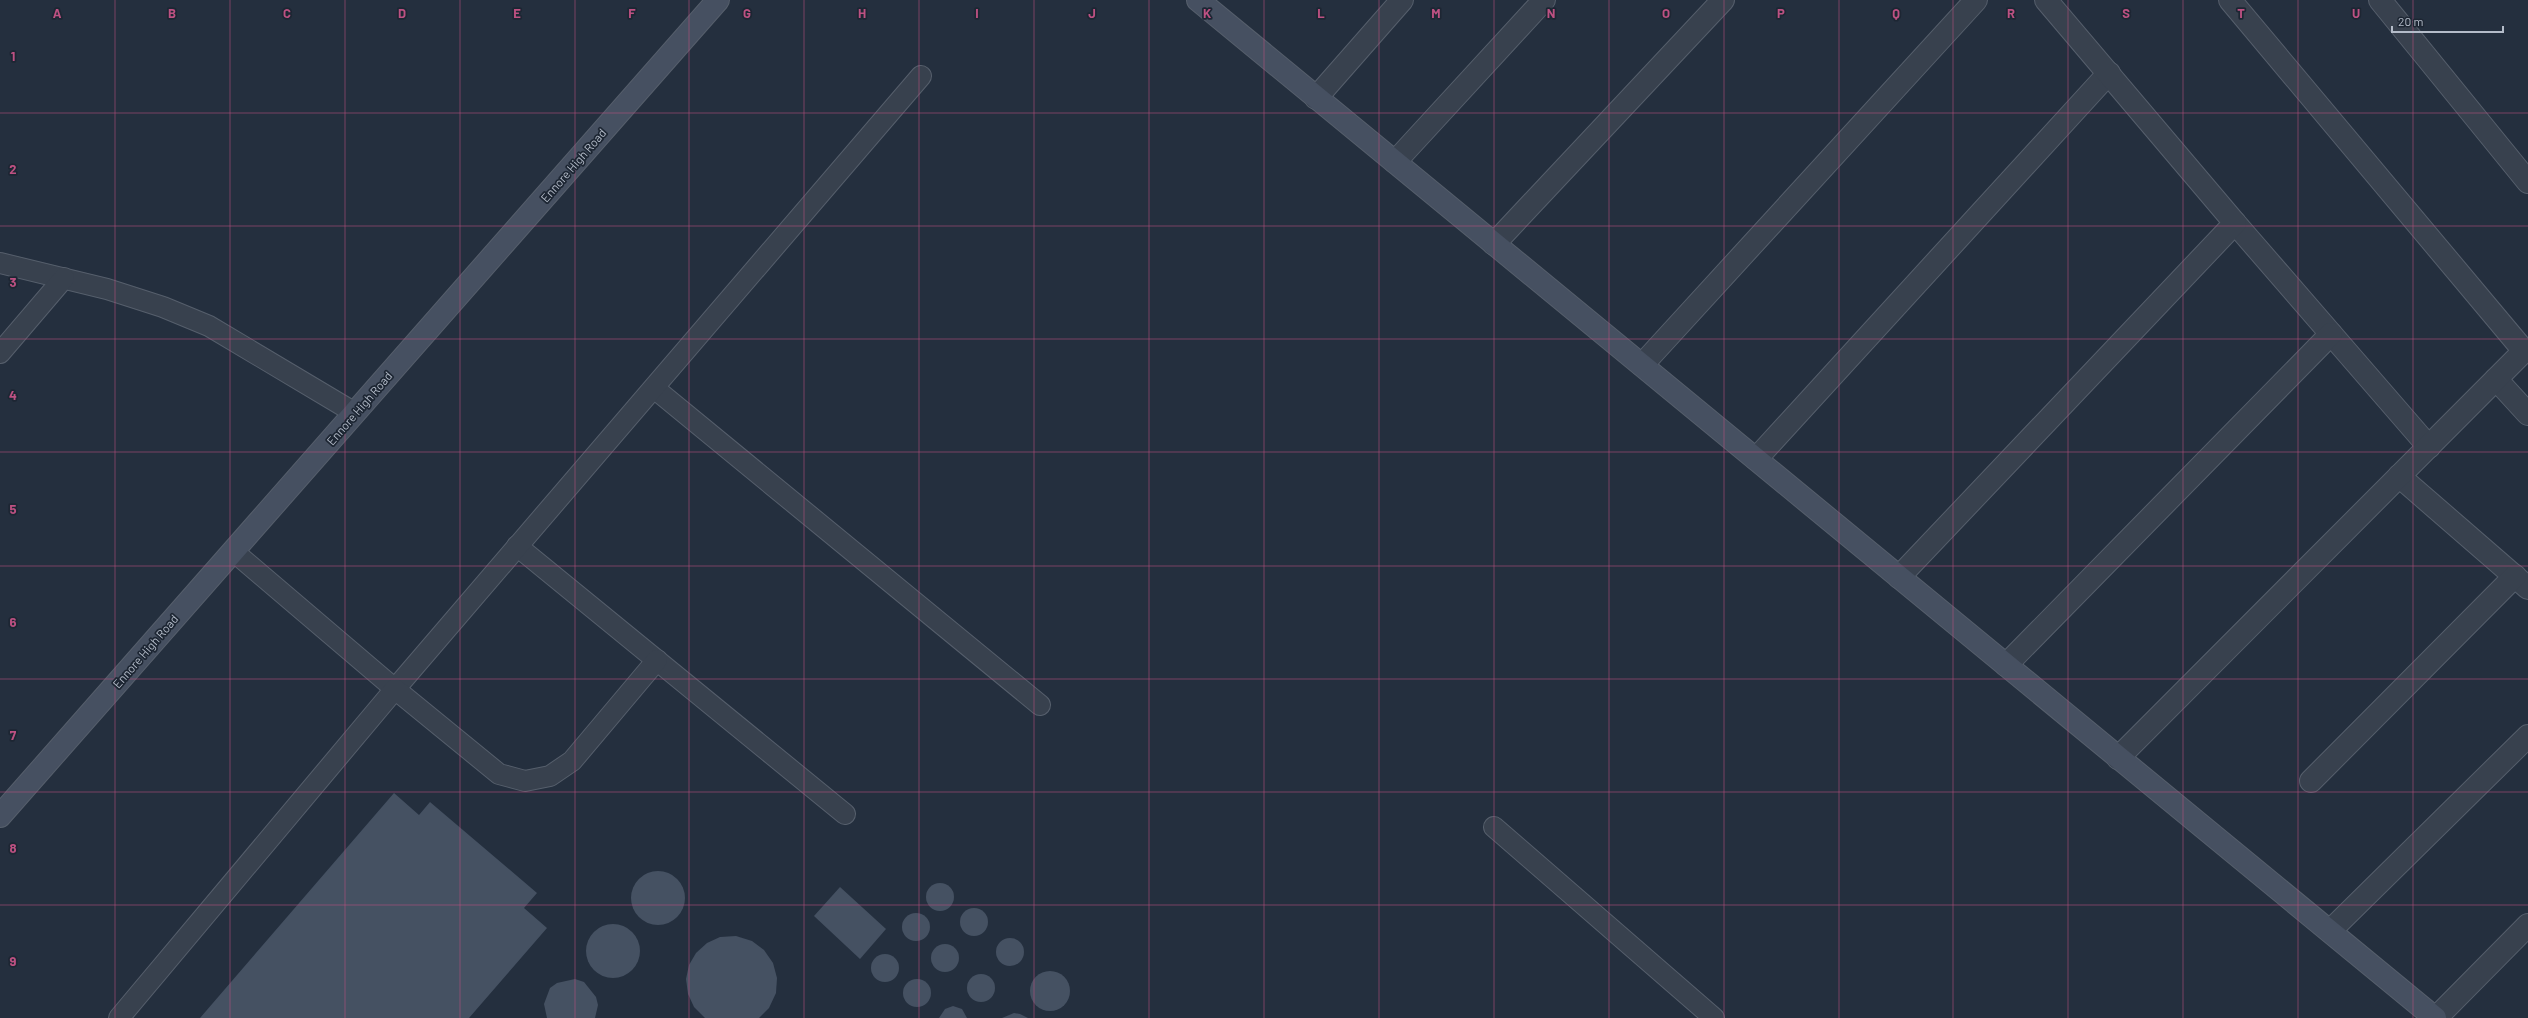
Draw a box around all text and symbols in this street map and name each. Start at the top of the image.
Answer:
text: A [53,5,62,21]
text: B [168,5,176,21]
text: C [283,5,291,21]
text: D [398,5,406,21]
text: E [513,5,521,21]
text: F [628,5,636,21]
text: G [743,5,751,21]
text: H [858,5,866,21]
text: I [975,5,979,21]
text: J [1088,5,1096,21]
text: K [1203,5,1211,21]
text: L [1317,5,1325,21]
text: M [1431,5,1441,21]
text: N [1547,5,1555,21]
text: O [1662,5,1670,21]
text: P [1777,5,1785,21]
text: Q [1892,5,1900,21]
text: R [2007,5,2015,21]
text: S [2122,5,2130,21]
text: T [2237,5,2245,21]
text: U [2352,5,2360,21]
scale bar [2392,8,2503,34]
text: 20 m [2398,14,2424,28]
text: 1 [11,48,15,64]
street label: Ennore High Road [537,126,609,204]
text: 2 [9,161,17,177]
text: 3 [9,274,17,290]
street label: Ennore High Road [323,369,395,447]
text: 4 [9,387,17,403]
text: 5 [9,501,17,517]
street label: Ennore High Road [109,612,181,690]
text: 6 [10,614,17,630]
text: 7 [10,727,17,743]
text: 8 [9,840,17,856]
text: 9 [10,953,17,969]

